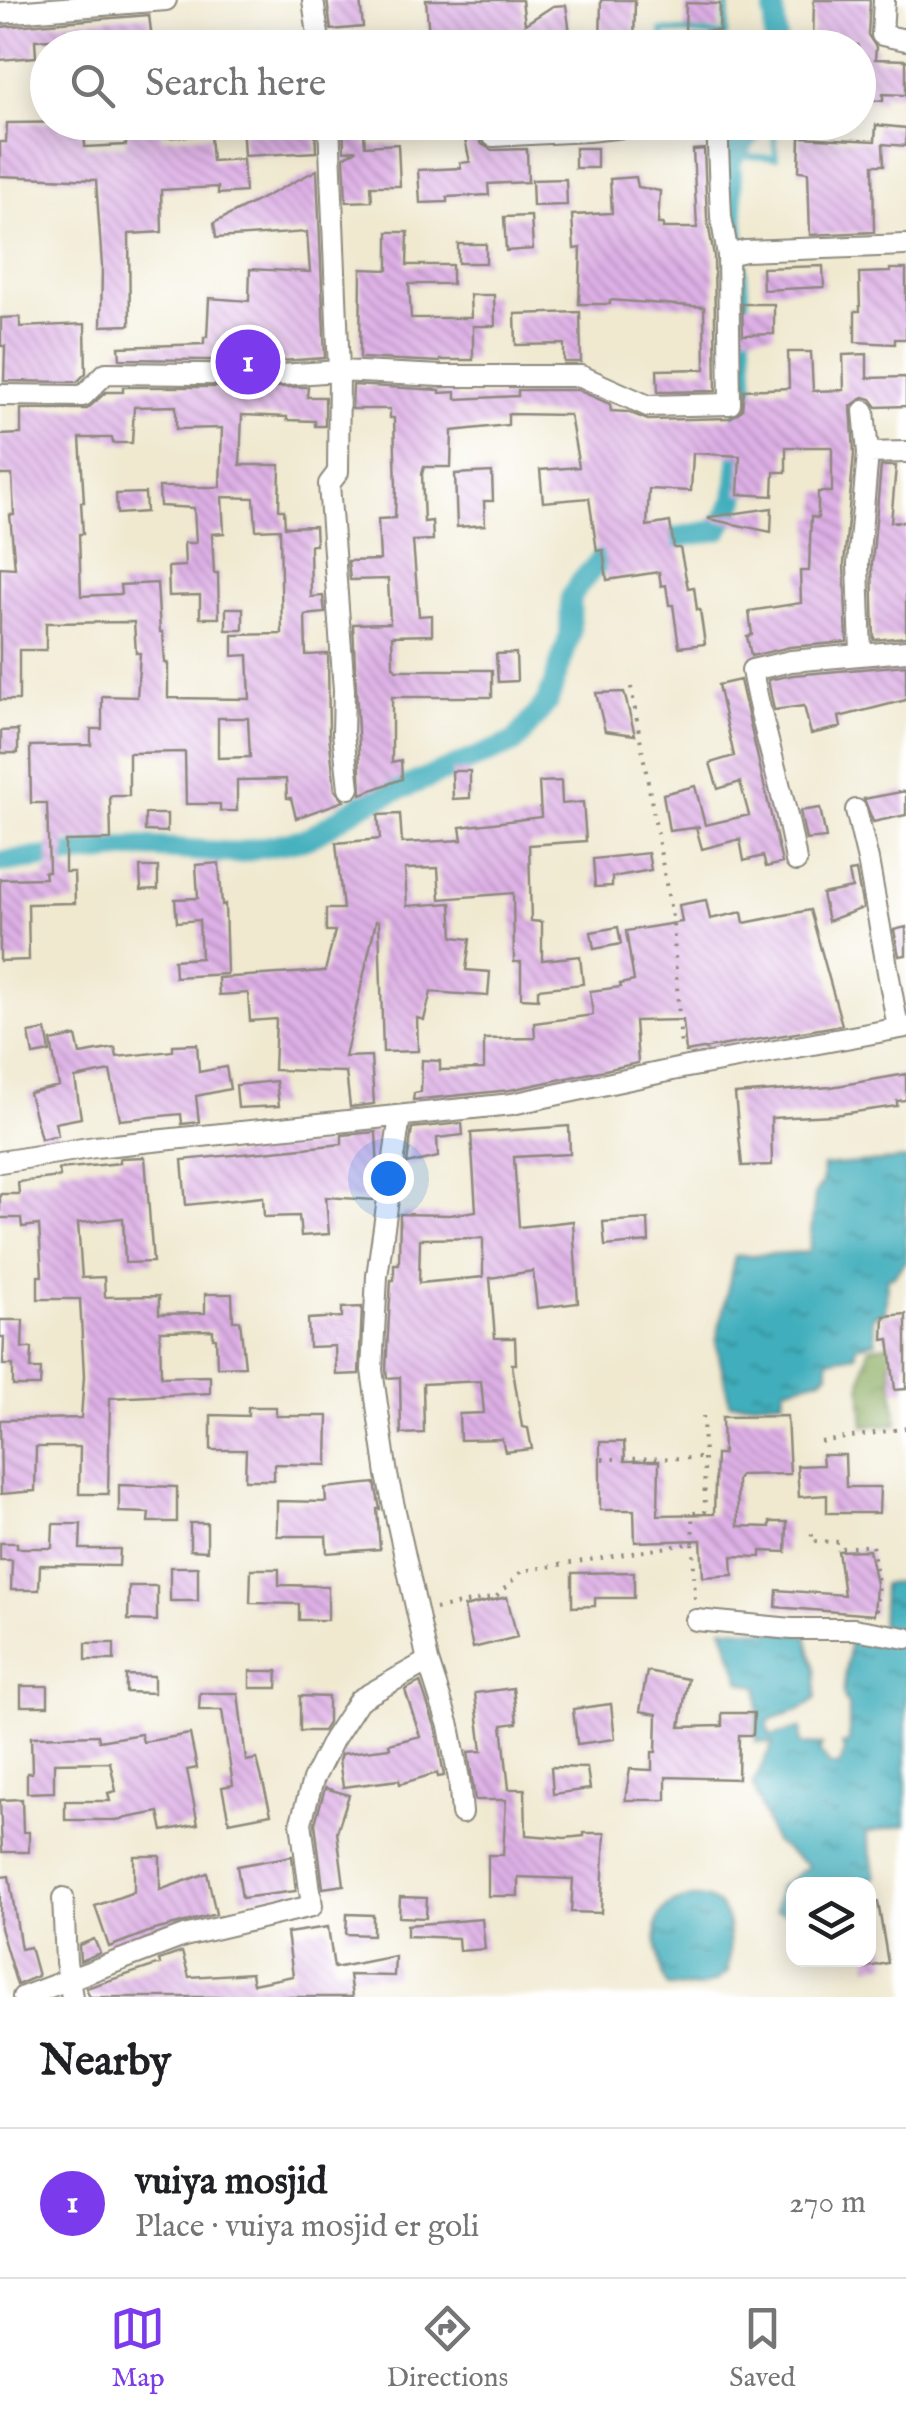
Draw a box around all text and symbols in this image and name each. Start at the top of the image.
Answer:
search box [30,30,876,140]
icon: search [65,58,120,113]
text: Search here [145,61,326,109]
pin: 1 [216,324,280,400]
your location [363,1153,414,1204]
map controls [786,1877,876,1967]
button: layers [786,1877,876,1967]
text: Nearby [40,2036,171,2089]
text: vuiya mosjid [135,2159,327,2207]
text: 1 [67,2183,78,2224]
text: 270 m [789,2183,866,2224]
text: Place · vuiya mosjid er goli [135,2207,479,2248]
tab: Map [110,2301,165,2396]
tab: Directions [386,2301,508,2396]
tab: Saved [729,2301,796,2396]

